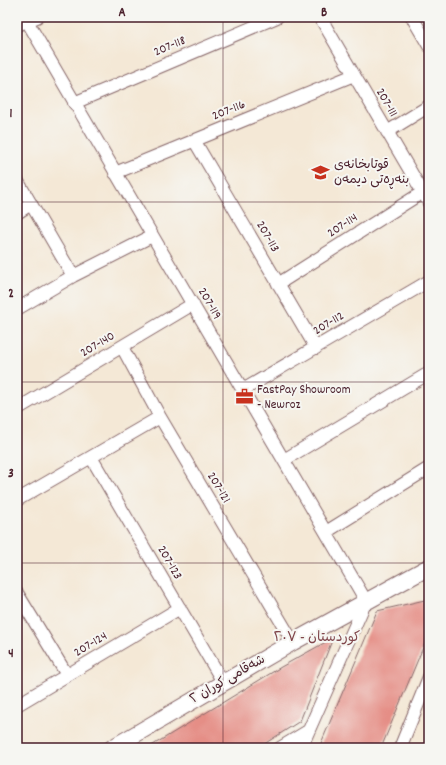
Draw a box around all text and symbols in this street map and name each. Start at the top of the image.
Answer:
text: A [118,4,126,23]
text: B [321,4,327,23]
street label: 207-118 [151,32,189,62]
street label: 207-111 [370,85,402,121]
street label: 207-116 [210,96,248,126]
text: 1 [10,105,13,124]
place label: قوتابخانەی بنەڕەتی دیمەن [334,156,409,190]
school or university icon: قوتابخانەی بنەڕەتی دیمەن [311,162,331,182]
street label: 207-114 [324,209,362,243]
street label: 207-113 [250,218,284,256]
text: 2 [8,285,14,304]
street label: 207-119 [192,285,226,323]
street label: 207-112 [310,307,348,341]
street label: 207-140 [77,327,119,363]
place label: FastPay Showroom - Newroz [257,381,351,415]
office icon: FastPay Showroom - Newroz [234,387,254,407]
text: 3 [8,465,14,484]
street label: 207-121 [201,469,235,507]
street label: 207-123 [152,542,186,584]
street label: 207-124 [71,628,111,662]
district label: کوردستان - ٢٠٧ [274,628,360,648]
text: 4 [8,645,14,664]
street label: شەقامی کوران ٢ [187,651,269,709]

